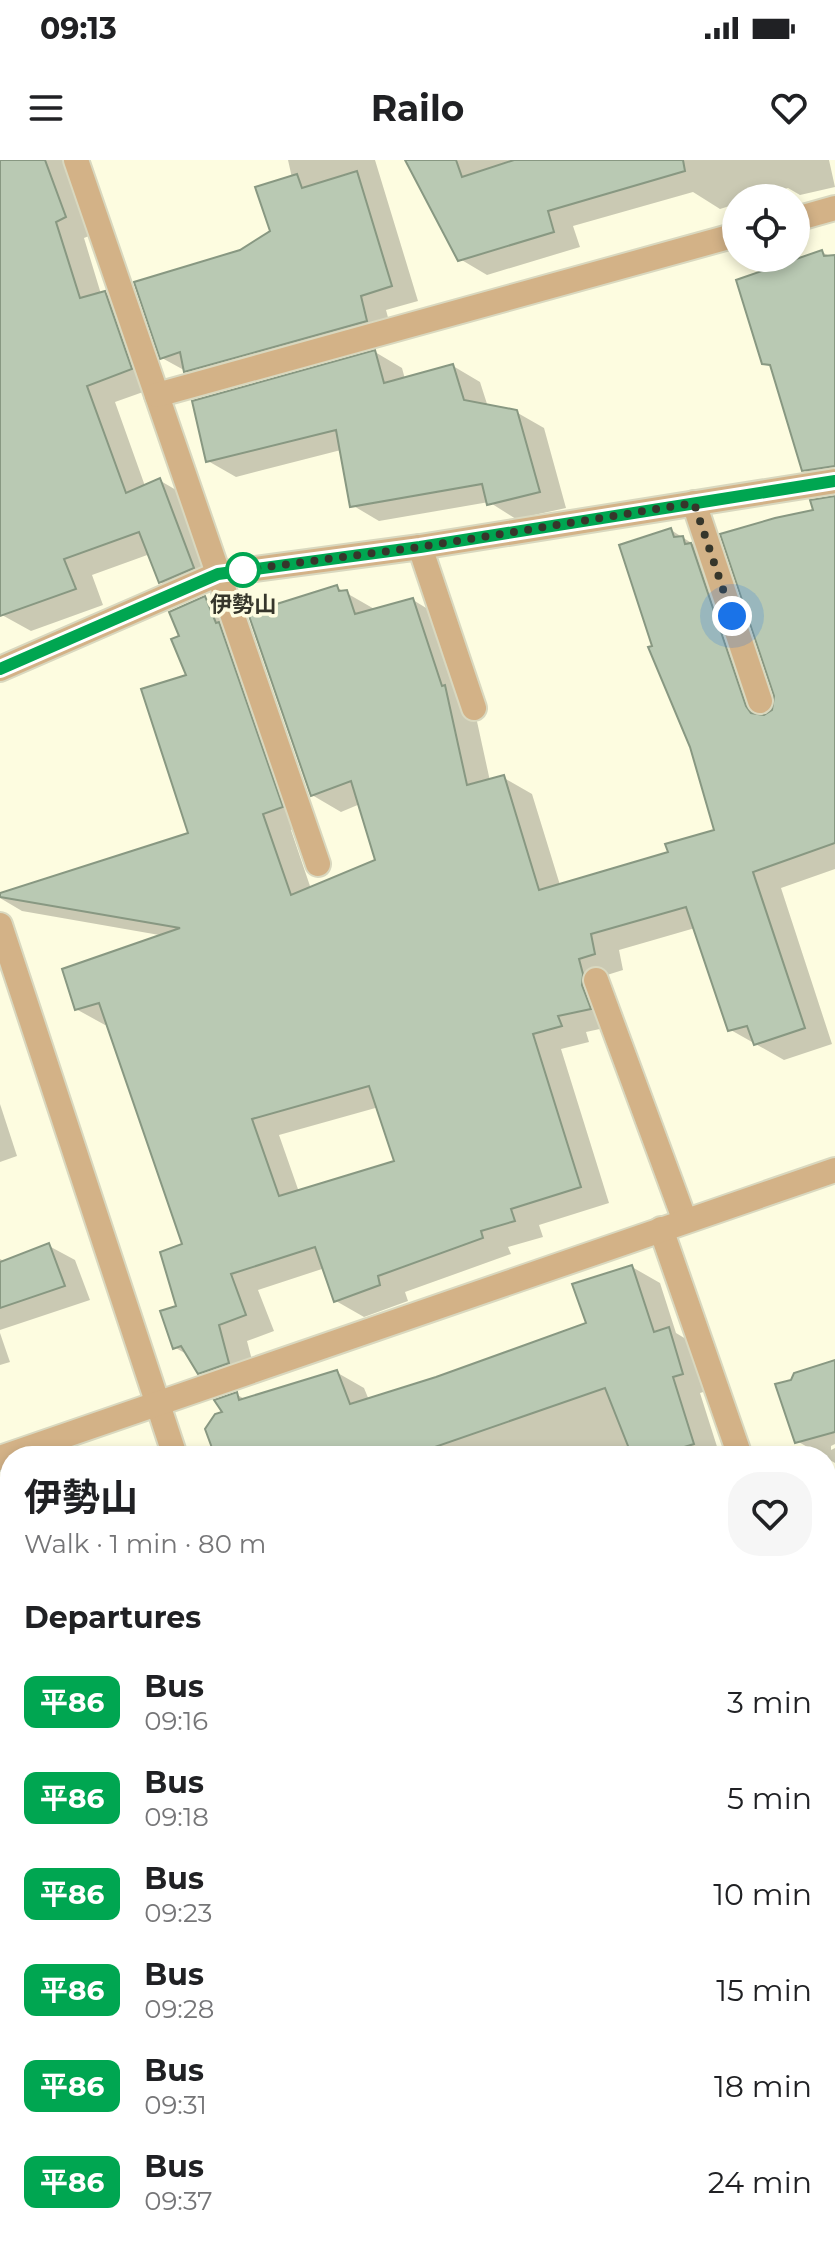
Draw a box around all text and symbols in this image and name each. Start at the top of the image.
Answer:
text: 09:13 [40,10,117,47]
icon: menu [24,86,68,130]
text: Railo [371,86,464,130]
icon: heart [767,86,811,130]
map controls [722,184,810,272]
button: locate [722,184,810,272]
marker: 伊勢山 [226,553,260,587]
place label: 伊勢山 [210,591,276,618]
your location [712,596,752,636]
button: heart [728,1472,812,1556]
text: 伊勢山 [24,1474,138,1521]
text: Walk · 1 min · 80 m [24,1528,266,1560]
text: Departures [24,1599,201,1636]
text: Bus [144,1668,204,1705]
text: 3 min [727,1684,812,1721]
text: 平86 [40,1685,104,1719]
text: 09:16 [144,1705,208,1737]
text: Bus [144,1764,204,1801]
text: 5 min [727,1780,812,1817]
text: 平86 [40,1781,104,1815]
text: 09:18 [144,1801,209,1833]
text: Bus [144,1860,204,1897]
text: 10 min [713,1876,812,1913]
text: 平86 [40,1877,104,1911]
text: 09:23 [144,1897,212,1929]
text: Bus [144,1956,204,1993]
text: 15 min [716,1972,812,2009]
text: 平86 [40,1973,104,2007]
text: 09:28 [144,1993,214,2025]
text: Bus [144,2052,204,2089]
text: 18 min [714,2068,812,2105]
text: 平86 [40,2069,104,2103]
text: 09:31 [144,2089,207,2121]
text: Bus [144,2148,204,2185]
text: 24 min [708,2164,812,2201]
text: 平86 [40,2165,104,2199]
text: 09:37 [144,2185,213,2217]

